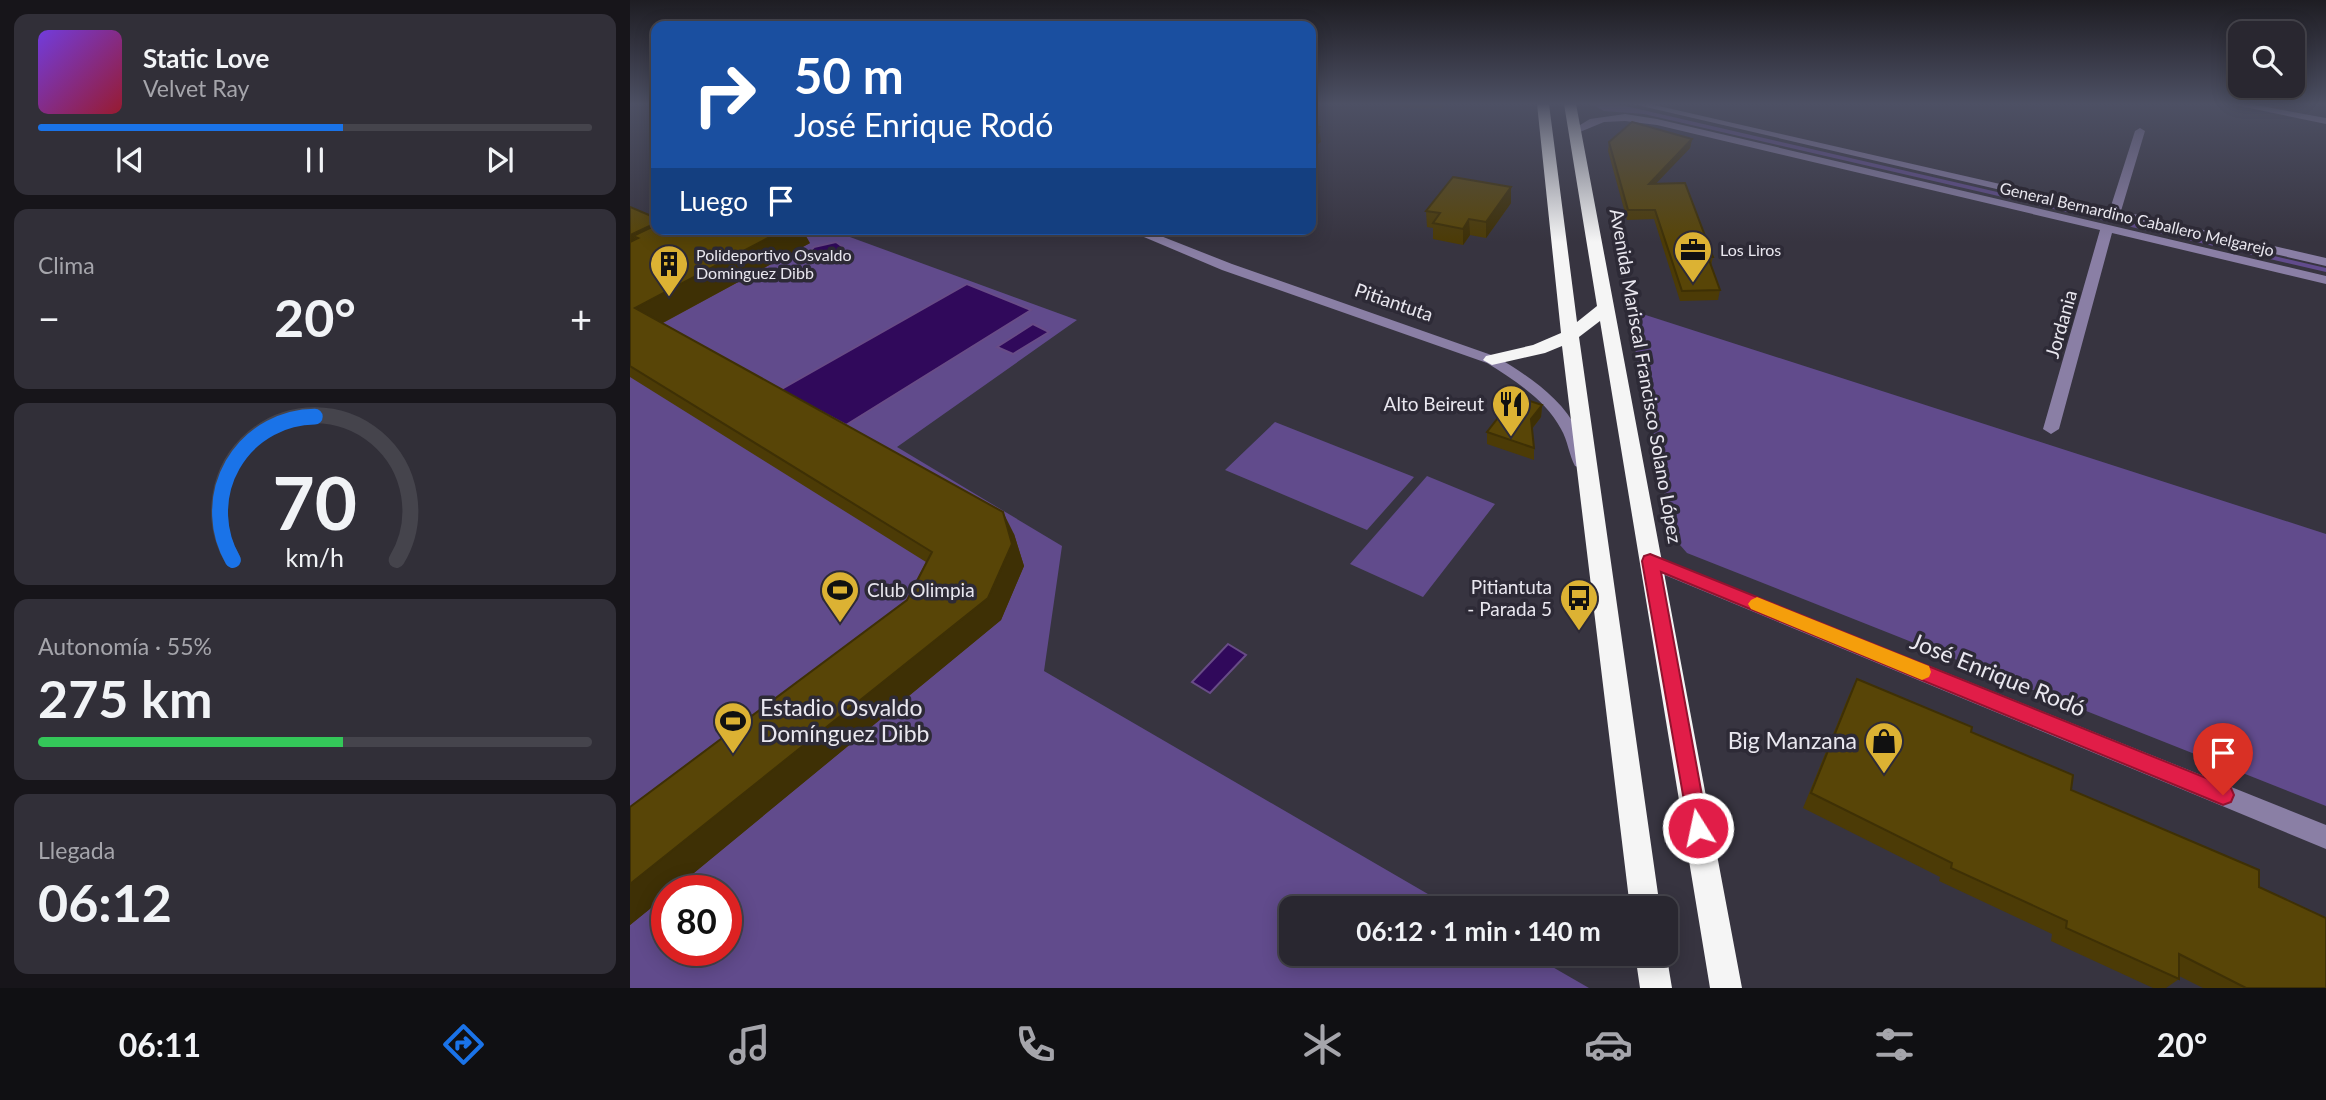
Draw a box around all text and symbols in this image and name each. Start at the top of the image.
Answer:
map controls [2228,21,2305,98]
button: search [2228,21,2305,98]
text: Static Love [143,42,270,74]
text: 50 m [794,46,904,104]
icon: right [679,49,770,140]
text: Velvet Ray [143,74,249,102]
text: José Enrique Rodó [794,105,1053,144]
icon: previous [111,141,149,179]
icon: pause [296,141,334,179]
icon: next [481,141,519,179]
street label: General Bernardino Caballero Melgarejo [1998,178,2276,259]
icon: arrive [762,182,800,220]
text: Luego [679,185,748,217]
street label: Avenida Mariscal Francisco Solano López [1606,207,1687,545]
office icon: Los Liros [1672,229,1714,284]
place label: Los Liros [1720,240,1781,259]
building icon: Polideportivo Osvaldo Dominguez Dibb [648,243,690,298]
place label: Polideportivo Osvaldo Dominguez Dibb [696,245,852,282]
text: Clima [38,251,95,279]
street label: Pitiantuta [1352,277,1436,326]
text: 20° [274,286,356,348]
street label: Jordania [2040,287,2081,361]
text: − [38,295,60,341]
text: + [570,295,592,341]
restaurant icon: Alto Beireut [1490,383,1532,438]
place label: Alto Beireut [1384,392,1484,415]
text: 70 [273,458,357,546]
text: km/h [286,542,344,572]
sports icon: Club Olimpia [819,569,861,624]
place label: Pitiantuta - Parada 5 [1467,575,1552,620]
bus stop icon: Pitiantuta - Parada 5 [1558,577,1600,632]
place label: Club Olimpia [867,578,975,601]
street label: José Enrique Rodó [1907,626,2090,722]
text: Autonomía · 55% [38,632,212,660]
text: 275 km [38,667,212,729]
place label: Estadio Osvaldo Domínguez Dibb [760,693,929,747]
sports icon: Estadio Osvaldo Domínguez Dibb [712,700,754,755]
shop icon: Big Manzana [1863,720,1905,775]
pin [2193,723,2253,795]
place label: Big Manzana [1728,726,1857,754]
icon: arrive [2204,734,2242,772]
position arrow [1661,791,1735,865]
text: Llegada [38,836,115,864]
text: 06:12 [38,871,172,933]
speed limit sign: 80 [651,875,742,966]
text: 06:12 · 1 min · 140 m [1356,915,1601,947]
icon: directions [439,1020,488,1069]
icon: music [725,1020,774,1069]
icon: phone [1011,1020,1060,1069]
icon: climate [1298,1020,1347,1069]
icon: car [1584,1020,1633,1069]
icon: filters [1870,1020,1919,1069]
text: 06:11 [119,1025,201,1064]
text: 20° [2157,1025,2207,1064]

